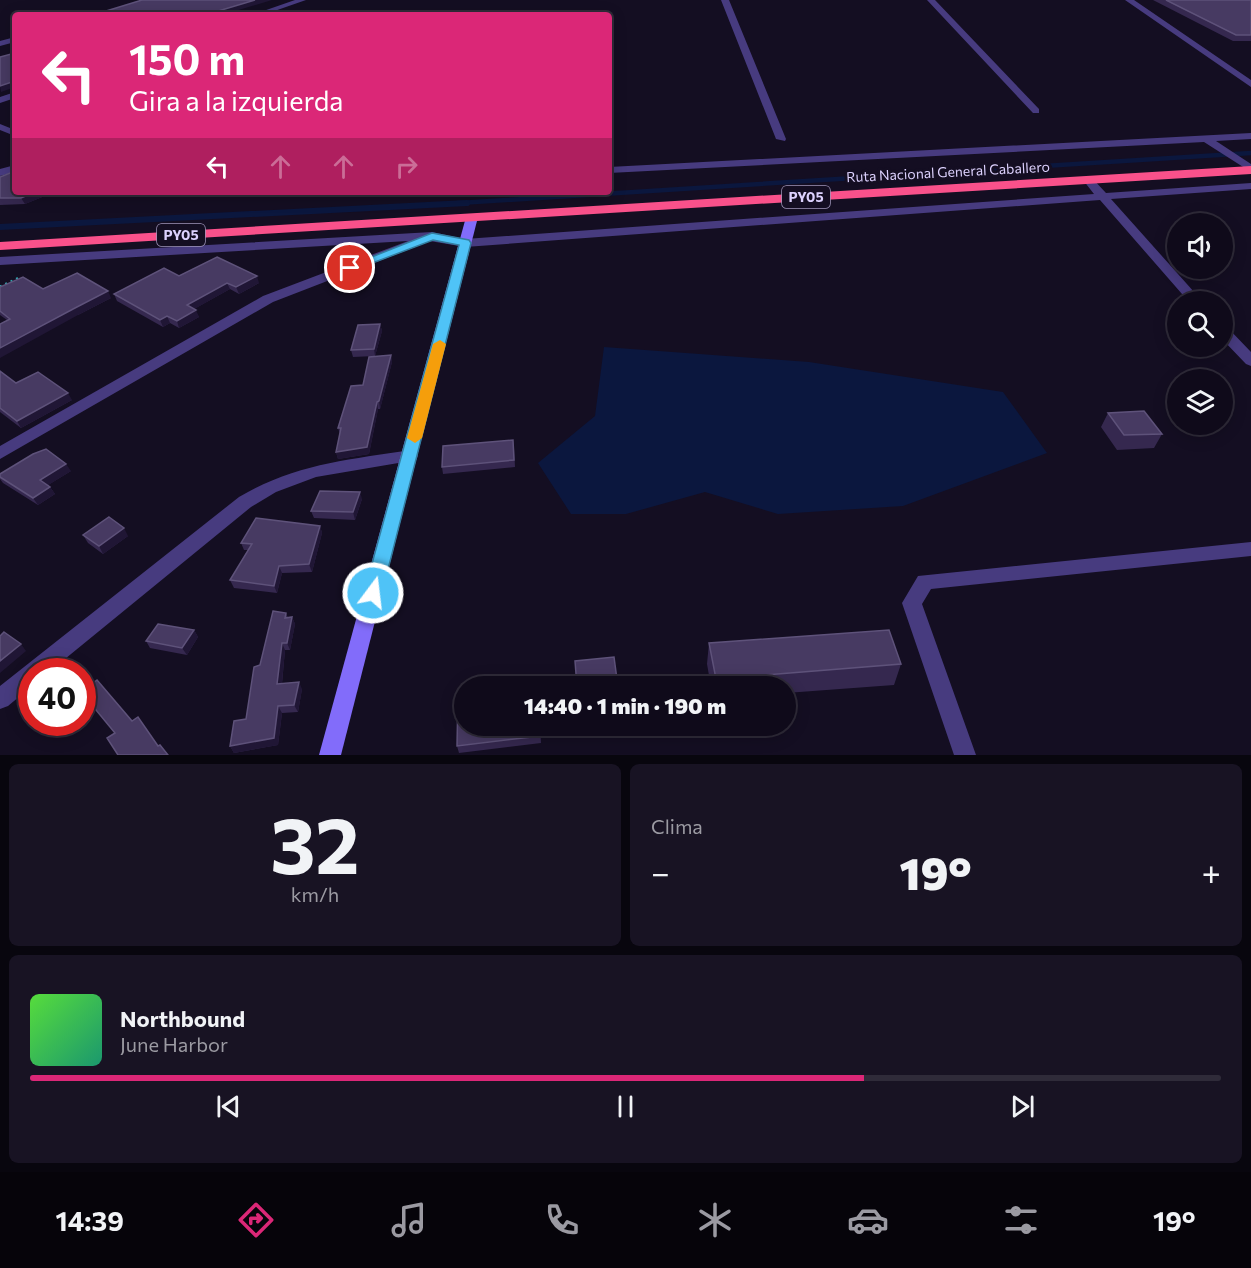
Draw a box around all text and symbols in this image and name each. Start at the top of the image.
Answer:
text: 150 m [129,32,245,84]
icon: left [30,36,108,114]
text: Gira a la izquierda [129,84,343,117]
icon: left [201,150,234,183]
icon: ahead [264,150,297,183]
icon: ahead [327,150,360,183]
icon: right [390,150,423,183]
street label: Ruta Nacional General Caballero [846,158,1050,185]
road number: PY05 [782,186,830,208]
map controls [1167,213,1233,435]
button: sound [1167,213,1233,279]
road number: PY05 [157,224,205,246]
pin [324,242,375,293]
icon: arrive [333,251,366,284]
button: search [1167,291,1233,357]
button: layers [1167,369,1233,435]
position arrow [341,561,405,625]
speed limit sign: 40 [18,658,96,736]
text: 14:40 · 1 min · 190 m [524,692,726,719]
text: 32 [270,795,360,890]
text: Clima [651,814,703,838]
text: 19° [900,844,972,899]
text: − [651,851,670,892]
text: + [1202,851,1221,892]
text: km/h [291,882,339,906]
text: Northbound [120,1005,245,1032]
text: June Harbor [120,1032,228,1056]
icon: previous [212,1090,245,1123]
icon: pause [609,1090,642,1123]
icon: next [1006,1090,1039,1123]
icon: directions [235,1199,277,1241]
icon: music [388,1199,430,1241]
icon: phone [541,1199,583,1241]
icon: climate [694,1199,736,1241]
icon: car [847,1199,889,1241]
icon: filters [1000,1199,1042,1241]
text: 14:39 [56,1204,124,1237]
text: 19° [1153,1204,1195,1237]

